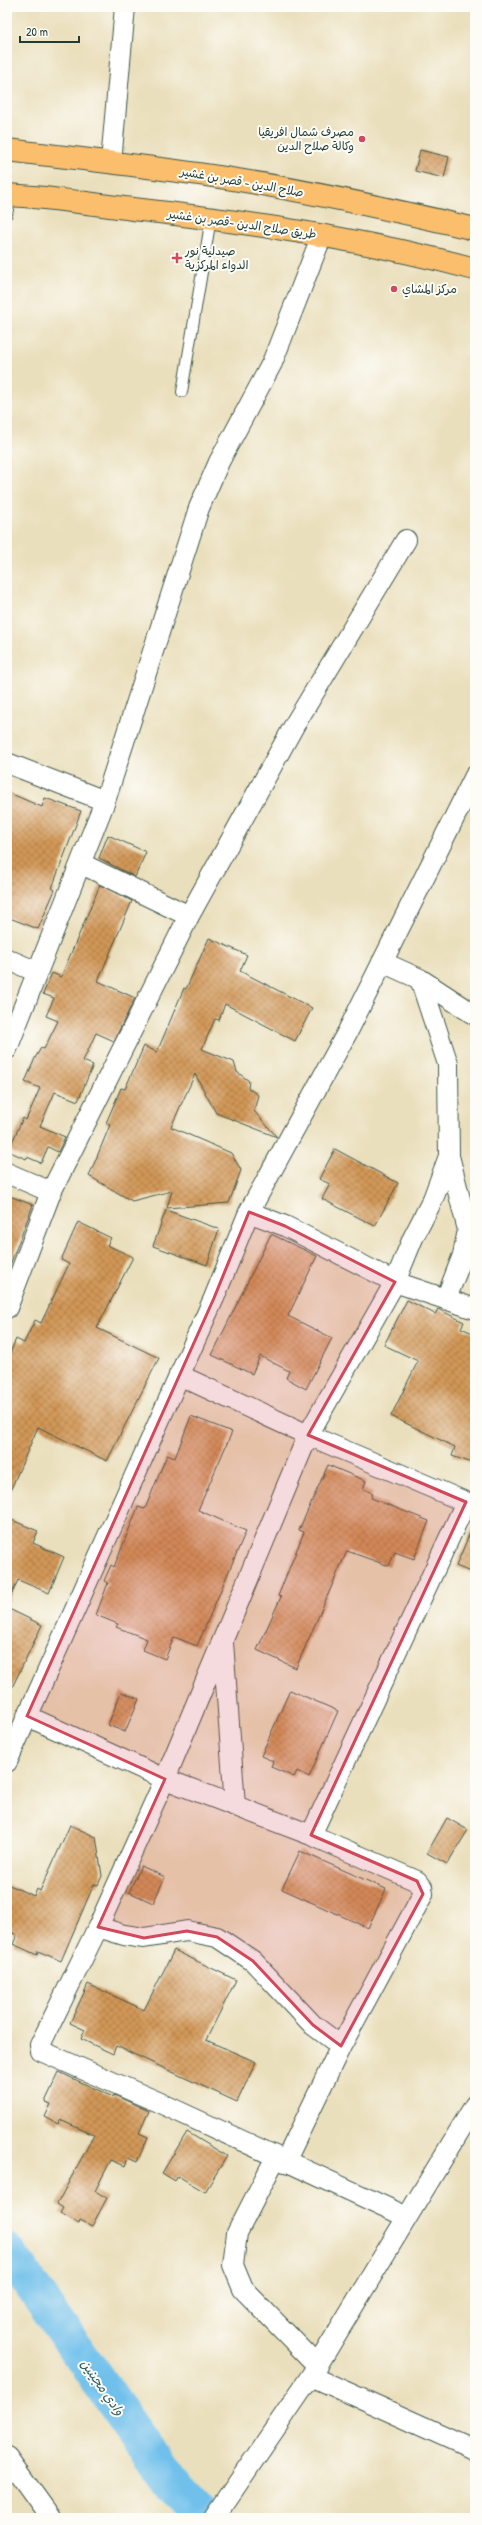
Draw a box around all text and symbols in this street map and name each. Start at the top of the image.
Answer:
scale bar [20,18,79,44]
text: 20 m [26,23,48,40]
place label: مصرف شمال افريقيا وكالة صلاح الدين [258,123,354,155]
marker: مصرف شمال افريقيا وكالة صلاح الدين [357,134,367,144]
street label: صلاح الدين - قصر بن غشير [178,162,305,202]
street label: طريق صلاح الدين -قصر بن غشير [165,204,318,243]
place label: صيدلية نور الدواء المركزية [184,242,249,273]
marker: صيدلية نور الدواء المركزية [172,253,182,263]
place label: مركز المشاي [402,280,457,298]
marker: مركز المشاي [389,284,399,294]
water label: وادي مجينين [76,2355,129,2419]

